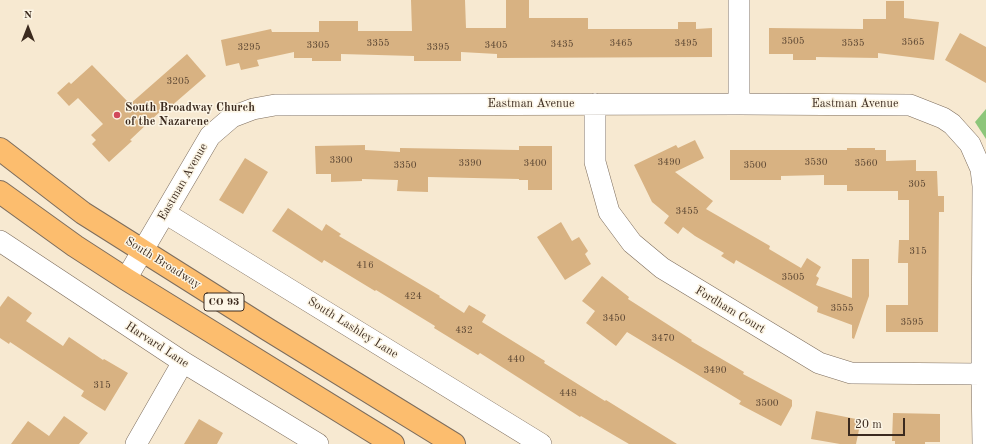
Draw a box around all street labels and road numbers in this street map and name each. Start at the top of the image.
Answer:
street label: Eastman Avenue [487,97,575,111]
street label: Eastman Avenue [811,97,899,111]
street label: Eastman Avenue [155,141,211,223]
street label: South Broadway [123,234,203,292]
street label: Fordham Court [692,283,768,337]
road number: CO 93 [204,293,244,311]
street label: South Lashley Lane [305,294,401,362]
street label: Harvard Lane [123,319,191,371]

